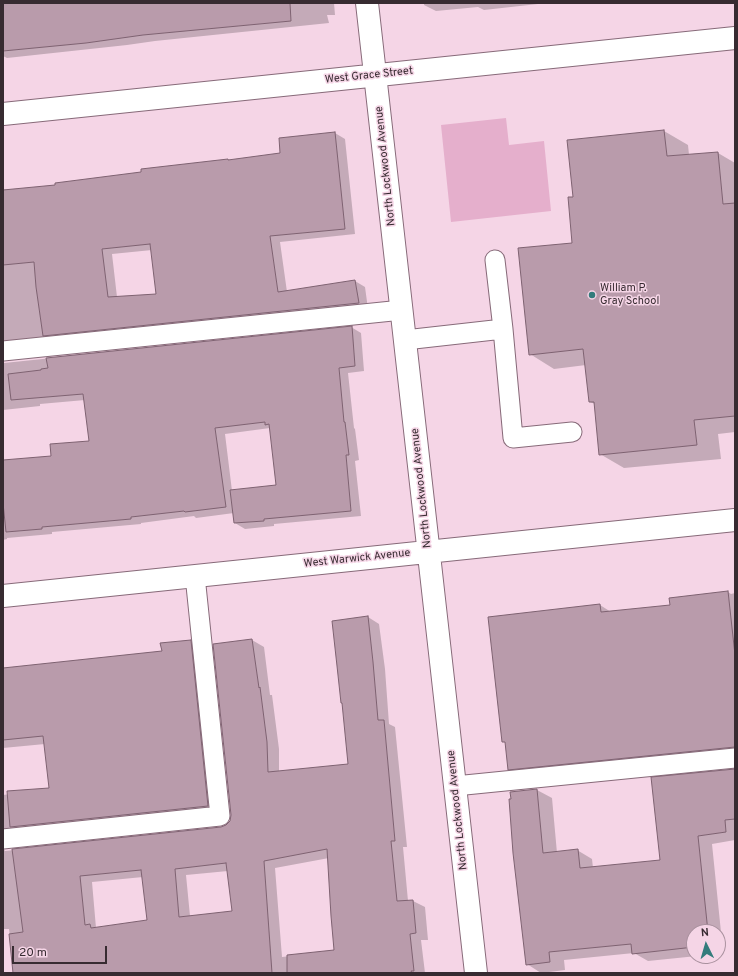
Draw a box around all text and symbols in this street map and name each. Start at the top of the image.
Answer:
street label: West Grace Street [324,65,414,87]
street label: North Lockwood Avenue [373,105,399,227]
place label: William P. Gray School [600,282,659,308]
marker: William P. Gray School [587,290,597,300]
street label: North Lockwood Avenue [409,427,435,549]
street label: West Warwick Avenue [303,547,411,571]
street label: North Lockwood Avenue [445,749,471,871]
north arrow [686,924,726,964]
text: N [700,926,710,940]
scale bar [14,938,109,964]
text: 20 m [19,945,47,961]

